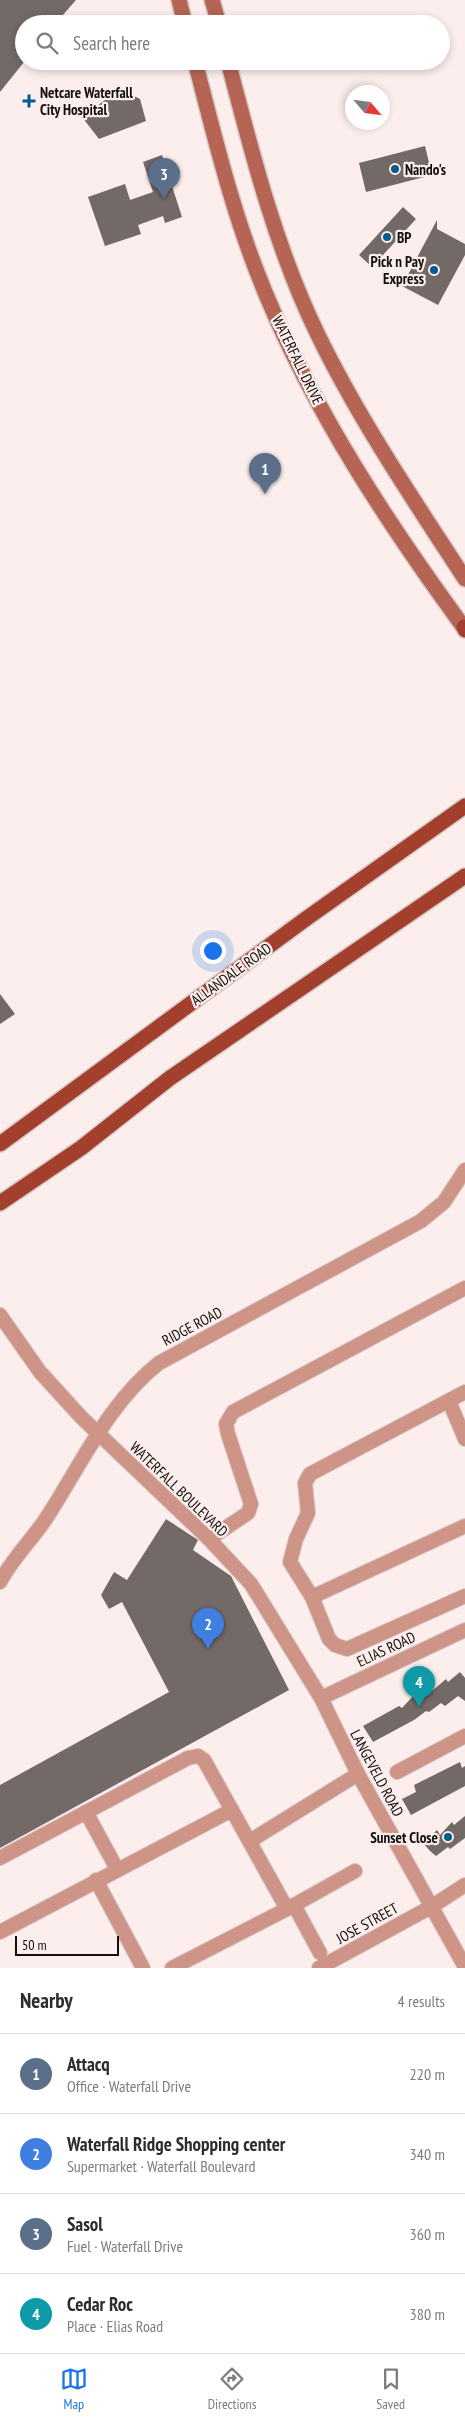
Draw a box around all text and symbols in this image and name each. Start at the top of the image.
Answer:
search box [15,15,450,70]
icon: search [33,29,61,57]
text: Search here [73,31,150,55]
place label: Netcare Waterfall City Hospital [40,83,133,119]
north arrow [345,85,390,130]
marker: Netcare Waterfall City Hospital [22,94,36,108]
pin: 3 [148,158,180,199]
place label: Nando's [405,160,446,179]
marker: Nando's [389,163,401,175]
place label: BP [397,228,412,247]
marker: BP [381,231,393,243]
place label: Pick n Pay Express [371,252,425,288]
marker: Pick n Pay Express [428,264,440,276]
street label: WATERFALL DRIVE [268,312,328,408]
pin: 1 [249,453,281,494]
street label: ALLANDALE ROAD [187,938,275,1010]
your location [200,938,226,964]
street label: RIDGE ROAD [159,1302,225,1350]
street label: WATERFALL BOULEVARD [126,1437,232,1541]
pin: 2 [192,1608,224,1649]
street label: ELIAS ROAD [354,1627,418,1671]
pin: 4 [403,1666,435,1707]
street label: LANGEVELD ROAD [346,1726,408,1820]
place label: Sunset Close [370,1828,438,1847]
marker: Sunset Close [442,1831,454,1843]
street label: JOSE STREET [332,1898,402,1948]
scale bar [15,1933,119,1956]
text: 50 m [22,1936,47,1954]
text: Nearby [20,1987,73,2014]
text: 4 results [398,1991,445,2011]
text: Attacq [67,2052,110,2076]
text: 1 [32,2064,40,2084]
text: 220 m [410,2064,445,2084]
text: Office · Waterfall Drive [67,2076,191,2096]
text: Waterfall Ridge Shopping center [67,2132,285,2156]
text: 2 [32,2144,40,2164]
text: 340 m [410,2144,445,2164]
text: Supermarket · Waterfall Boulevard [67,2156,256,2176]
text: Sasol [67,2212,103,2236]
text: 3 [32,2224,40,2244]
text: 360 m [410,2224,445,2244]
text: Fuel · Waterfall Drive [67,2236,183,2256]
text: Cedar Roc [67,2292,133,2316]
text: 4 [32,2304,40,2324]
text: 380 m [410,2304,445,2324]
text: Place · Elias Road [67,2316,163,2336]
tab: Map [60,2365,88,2413]
tab: Directions [208,2365,256,2413]
tab: Saved [376,2365,405,2413]

